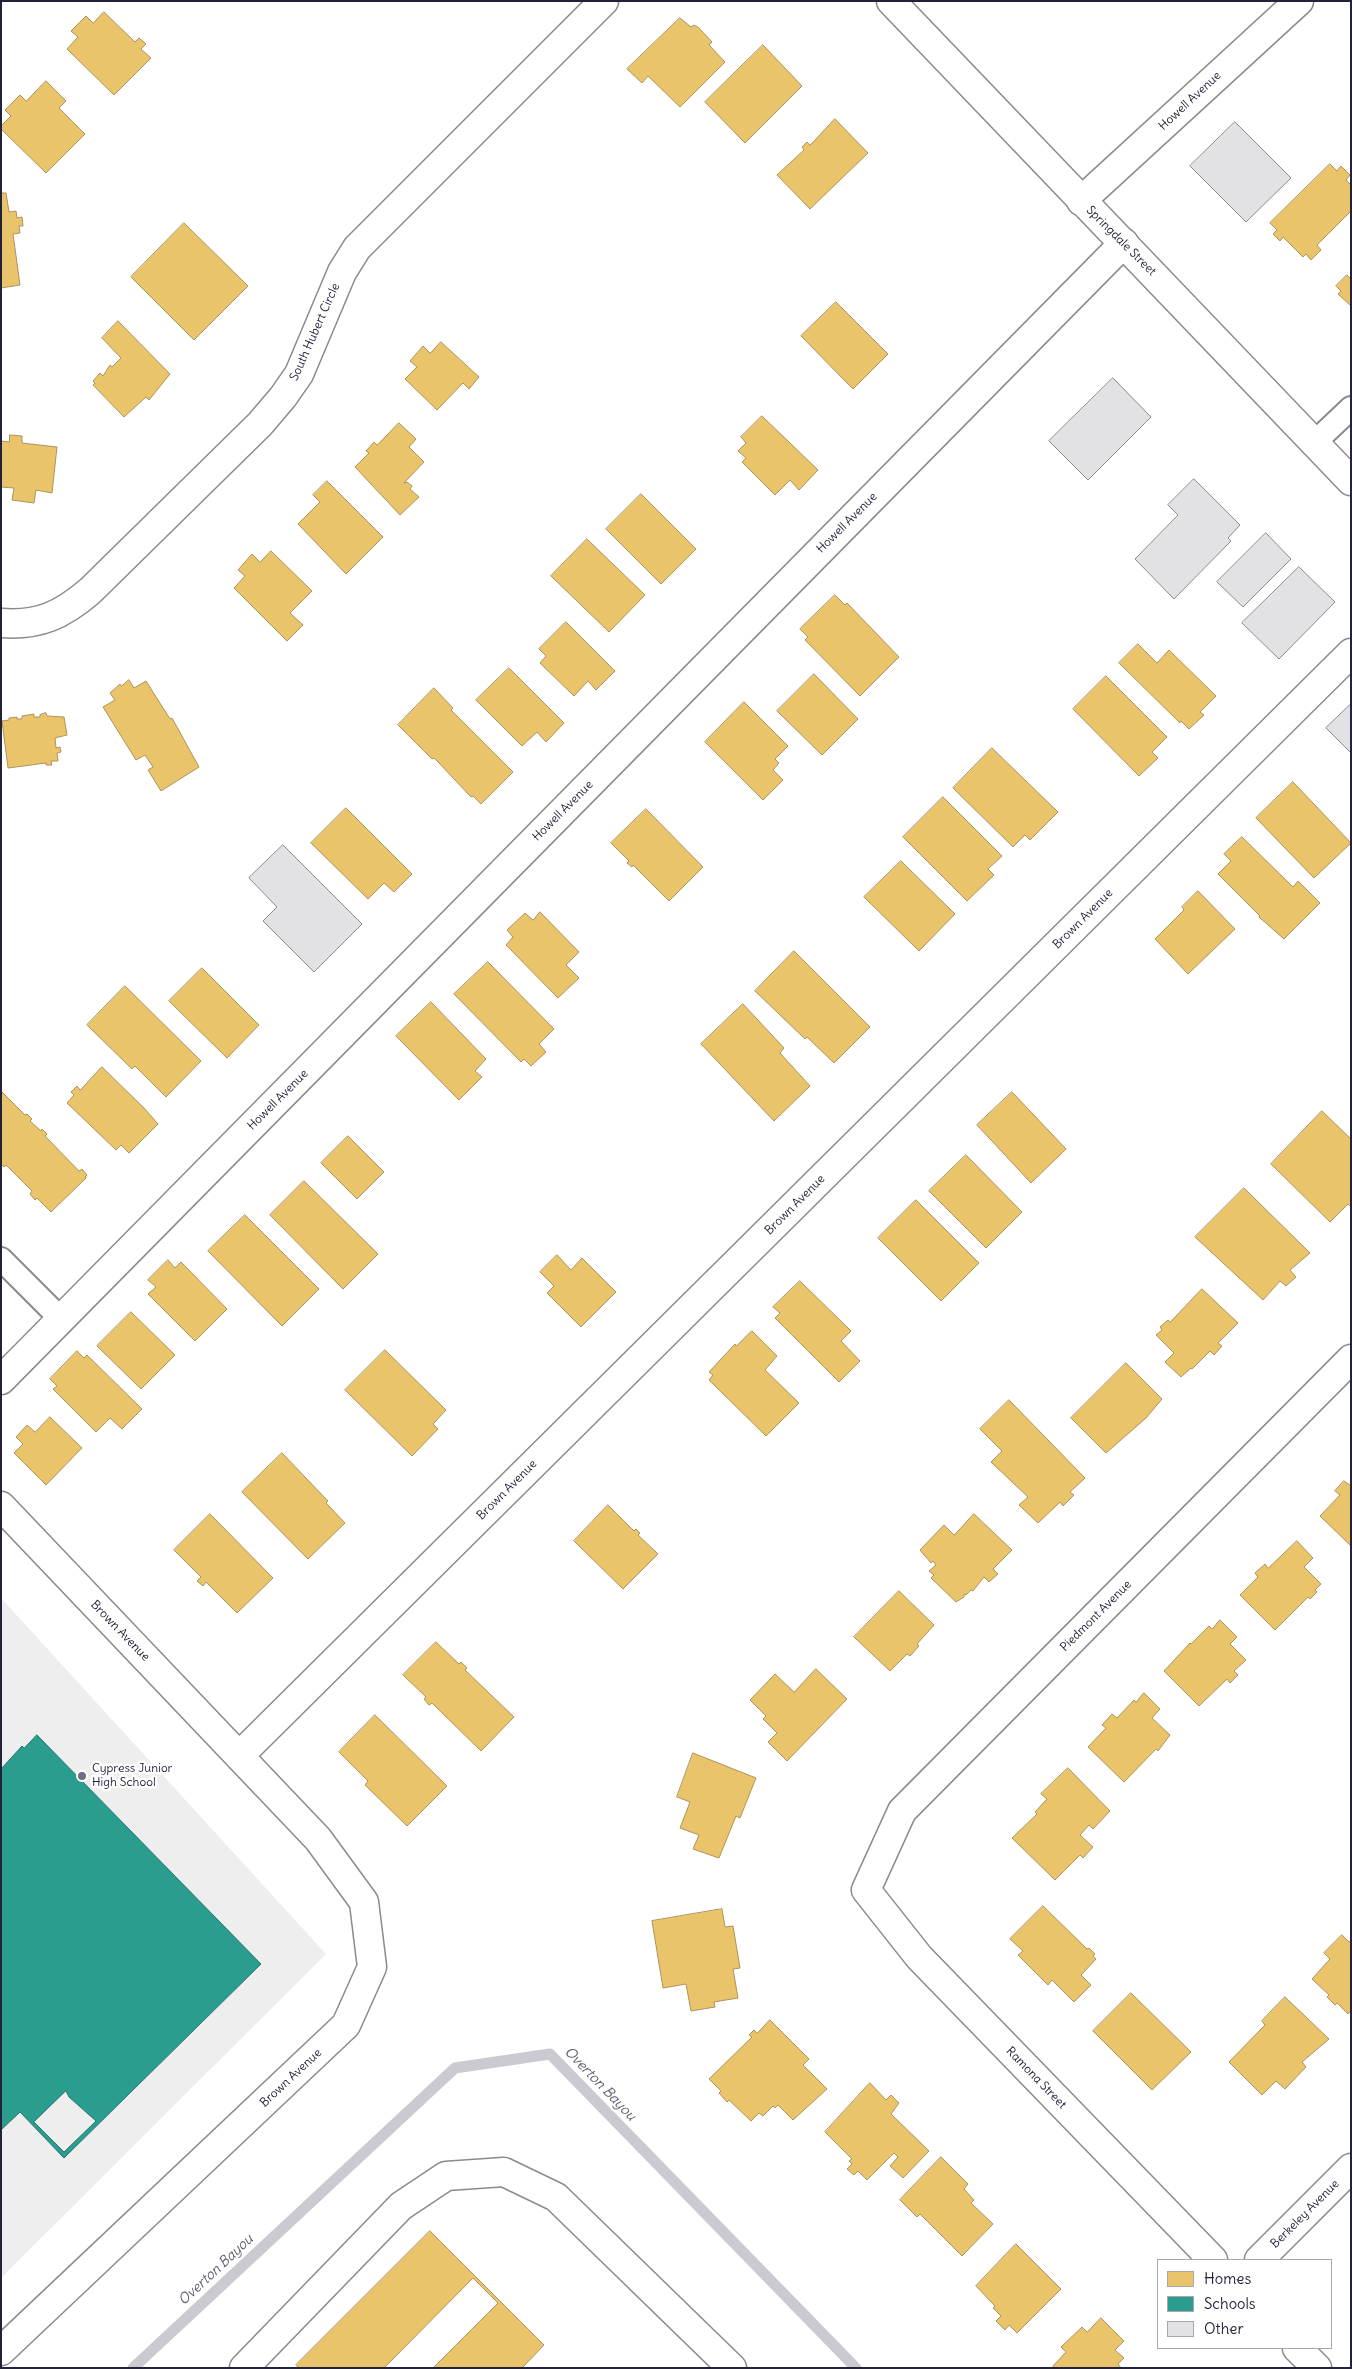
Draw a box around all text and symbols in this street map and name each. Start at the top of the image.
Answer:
street label: Howell Avenue [1156,69,1224,133]
street label: Springdale Street [1083,203,1159,279]
street label: South Hubert Circle [287,281,343,383]
street label: Howell Avenue [814,490,880,556]
street label: Howell Avenue [530,778,596,844]
street label: Brown Avenue [1050,886,1116,952]
street label: Howell Avenue [245,1067,311,1133]
street label: Brown Avenue [762,1172,828,1238]
street label: Brown Avenue [474,1457,540,1523]
street label: Piedmont Avenue [1057,1577,1135,1655]
street label: Brown Avenue [87,1598,153,1664]
place label: Cypress Junior High School [92,1762,173,1790]
marker: Cypress Junior High School [76,1770,88,1782]
water label: Overton Bayou [561,2044,639,2124]
street label: Ramona Street [1003,2044,1069,2112]
street label: Brown Avenue [257,2046,325,2110]
street label: Berkeley Avenue [1268,2177,1342,2251]
water label: Overton Bayou [175,2231,257,2309]
legend [1157,2259,1332,2349]
text: Homes [1204,2269,1251,2288]
text: Schools [1204,2294,1256,2313]
text: Other [1204,2319,1244,2338]

